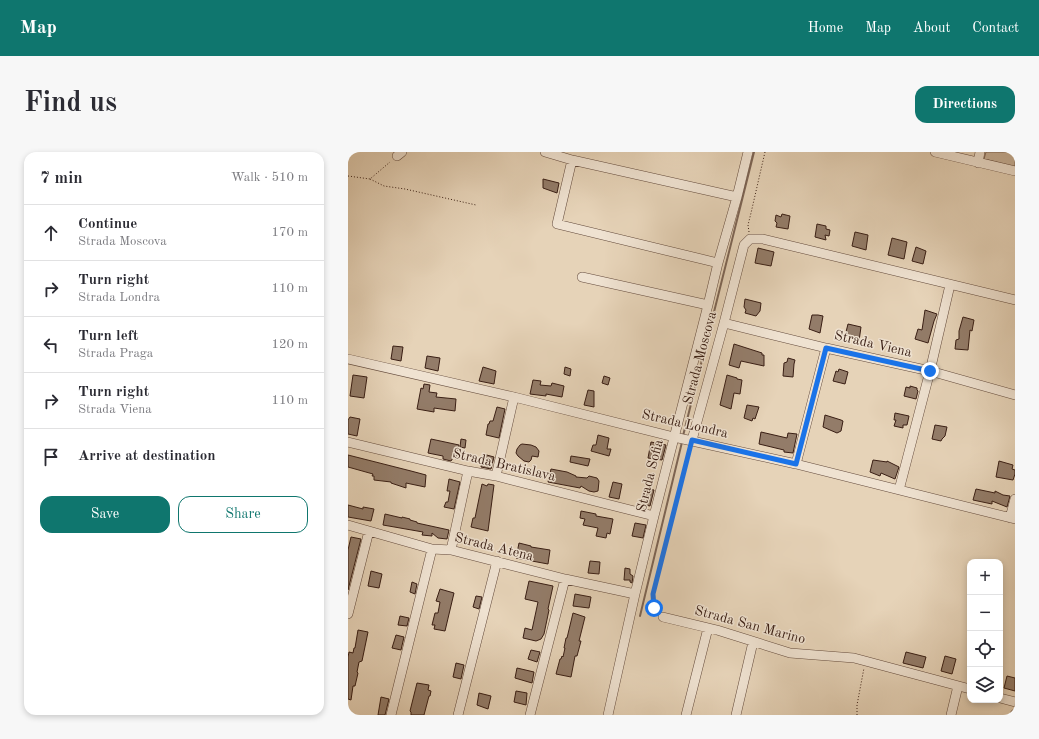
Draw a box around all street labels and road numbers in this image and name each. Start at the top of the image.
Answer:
street label: Strada Moscova [681,310,719,406]
street label: Strada Viena [833,328,913,360]
street label: Strada Londra [640,407,730,441]
street label: Strada Sofia [634,438,666,514]
street label: Strada Bratislava [451,446,557,484]
street label: Strada Atena [453,530,535,564]
street label: Strada San Marino [693,603,807,647]

